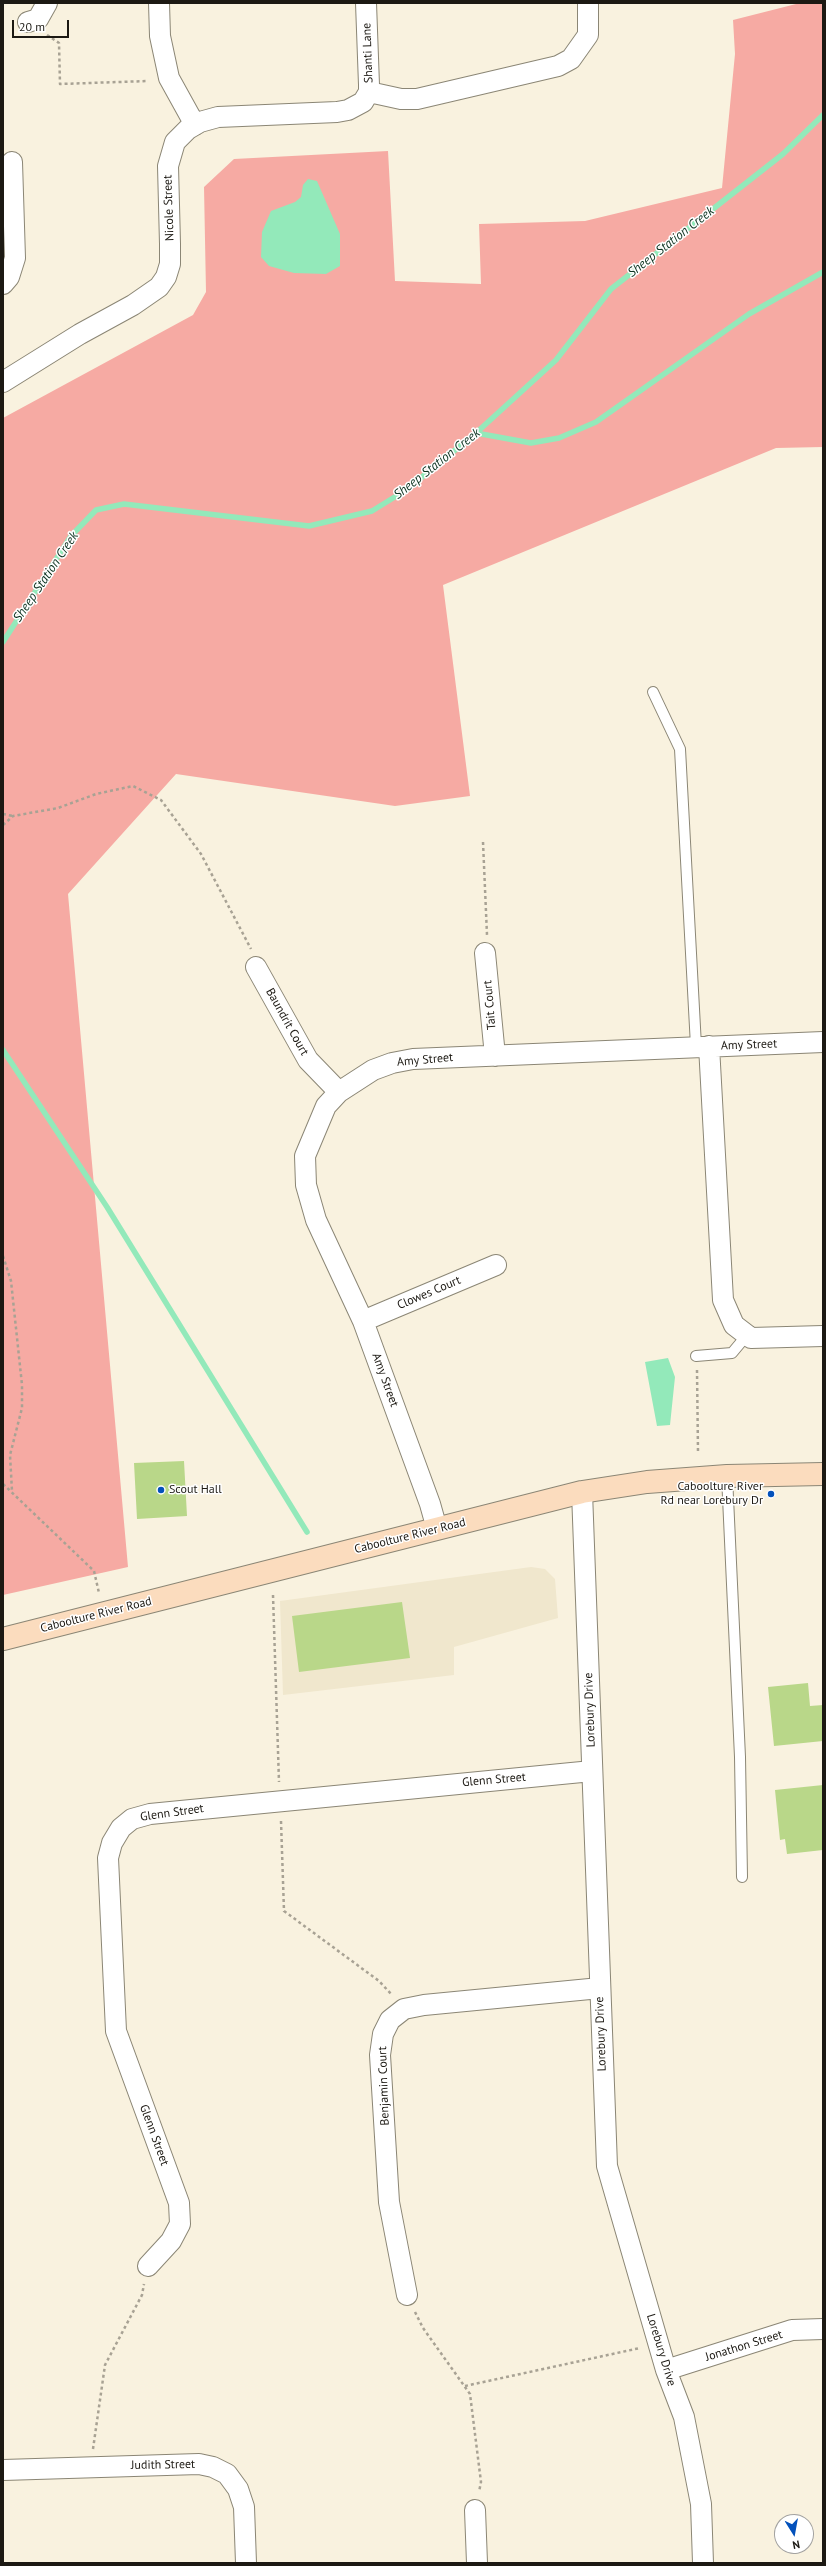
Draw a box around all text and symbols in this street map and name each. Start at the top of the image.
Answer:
scale bar [14,12,71,38]
text: 20 m [19,19,45,34]
street label: Shanti Lane [360,23,376,83]
street label: Nicole Street [161,175,177,241]
water label: Sheep Station Creek [625,203,717,281]
water label: Sheep Station Creek [391,425,483,503]
water label: Sheep Station Creek [10,529,82,625]
street label: Tait Court [481,980,499,1030]
street label: Baundrit Court [263,986,311,1058]
street label: Amy Street [721,1037,777,1053]
street label: Amy Street [396,1050,454,1070]
street label: Clowes Court [395,1273,463,1313]
street label: Amy Street [369,1351,401,1409]
place label: Caboolture River Rd near Lorebury Dr [660,1480,763,1508]
place label: Scout Hall [169,1483,222,1497]
marker: Scout Hall [156,1485,166,1495]
marker: Caboolture River Rd near Lorebury Dr [766,1489,776,1499]
street label: Caboolture River Road [353,1515,467,1557]
street label: Caboolture River Road [39,1594,153,1636]
street label: Lorebury Drive [581,1672,599,1748]
street label: Glenn Street [462,1770,526,1790]
street label: Glenn Street [139,1801,205,1825]
street label: Lorebury Drive [592,1996,610,2072]
street label: Benjamin Court [375,2046,393,2126]
street label: Glenn Street [136,2103,172,2167]
street label: Lorebury Drive [643,2312,679,2388]
street label: Jonathon Street [704,2327,784,2365]
street label: Judith Street [131,2457,195,2473]
north arrow [774,2514,814,2554]
text: N [791,2537,801,2552]

